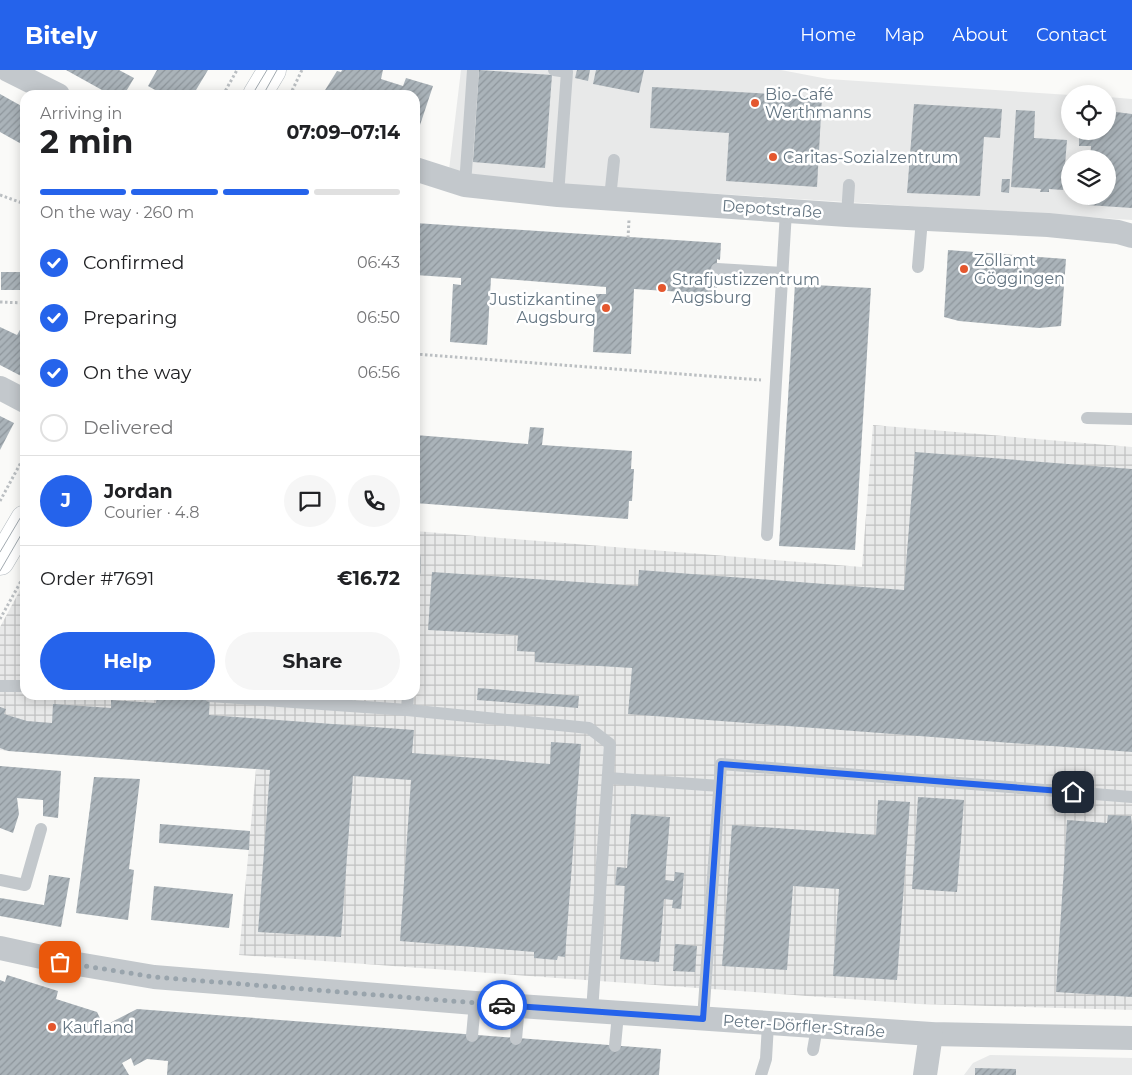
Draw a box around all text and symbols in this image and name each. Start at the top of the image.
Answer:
text: Bitely [25,21,97,50]
text: Home [800,24,856,46]
text: Map [884,24,924,46]
text: About [952,24,1008,46]
text: Contact [1036,24,1107,46]
place label: Bio-Café Werthmanns [765,85,872,122]
map controls [1061,85,1116,205]
button: locate [1061,85,1116,140]
marker: Bio-Café Werthmanns [749,97,761,109]
text: Arriving in [40,104,122,123]
text: 07:09–07:14 [286,121,400,144]
text: 2 min [40,122,133,161]
place label: Caritas-Sozialzentrum [783,148,958,167]
button: layers [1061,150,1116,205]
marker: Caritas-Sozialzentrum [767,151,779,163]
street label: Depotstraße [721,196,823,222]
text: On the way · 260 m [40,203,194,222]
icon: check [40,249,68,277]
text: Confirmed [83,251,184,274]
place label: Zollamt Göggingen [974,251,1065,288]
text: 06:43 [357,253,400,272]
marker: Zollamt Göggingen [958,263,970,275]
place label: Strafjustizzentrum Augsburg [672,270,820,307]
marker: Strafjustizzentrum Augsburg [656,282,668,294]
place label: Justizkantine Augsburg [489,290,596,327]
marker: Justizkantine Augsburg [600,302,612,314]
icon: check [40,304,68,332]
text: Preparing [83,306,178,329]
text: 06:50 [357,308,400,327]
icon: check [40,359,68,387]
text: On the way [83,361,191,384]
text: 06:56 [357,363,400,382]
text: Delivered [83,416,174,439]
button: chat [284,475,336,527]
button: phone [348,475,400,527]
text: Jordan [104,480,173,503]
text: J [61,489,71,512]
text: Courier · 4.8 [104,503,200,522]
text: Order #7691 [40,567,154,590]
text: €16.72 [337,567,400,590]
button: Help [40,632,215,690]
button: Share [225,632,400,690]
pin [1052,771,1094,813]
icon: home [1059,778,1087,806]
pin [39,941,81,983]
icon: bag [46,948,74,976]
courier [477,980,527,1030]
icon: car [488,991,516,1019]
street label: Peter-Dörfler-Straße [722,1011,886,1041]
place label: Kaufland [62,1018,134,1037]
marker: Kaufland [46,1021,58,1033]

